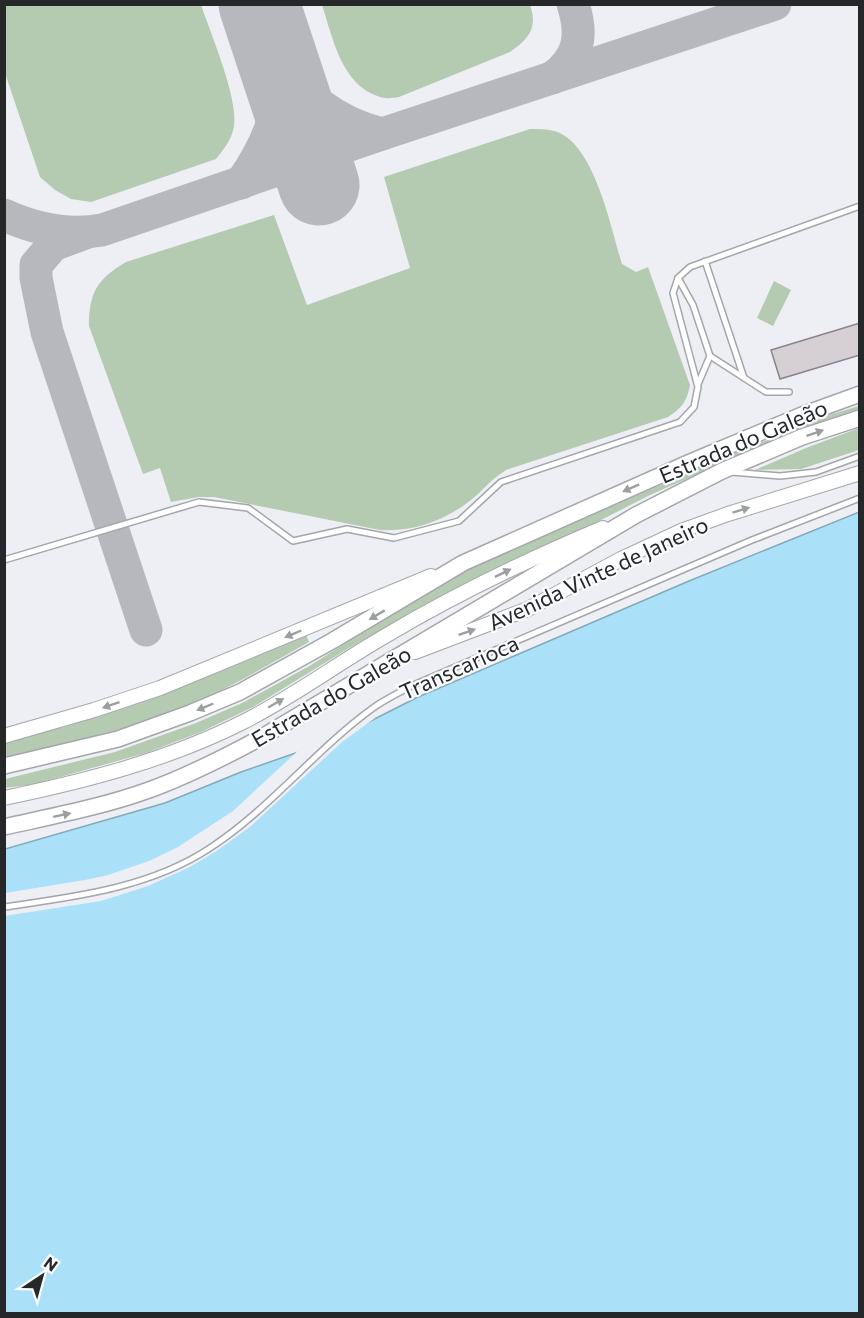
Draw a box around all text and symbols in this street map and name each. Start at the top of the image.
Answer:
street label: Estrada do Galeão [655,393,831,489]
one-way arrow [806,428,824,438]
one-way arrow [621,483,639,493]
one-way arrow [732,505,750,514]
street label: Avenida Vinte de Janeiro [484,510,712,636]
one-way arrow [494,569,511,578]
one-way arrow [369,609,385,620]
one-way arrow [459,626,477,636]
street label: Transcarioca [395,629,523,705]
one-way arrow [284,630,302,639]
street label: Estrada do Galeão [246,639,416,753]
one-way arrow [268,698,285,708]
one-way arrow [102,700,120,710]
one-way arrow [197,702,214,711]
one-way arrow [52,809,71,819]
north arrow [12,1246,72,1306]
text: N [41,1252,62,1275]

